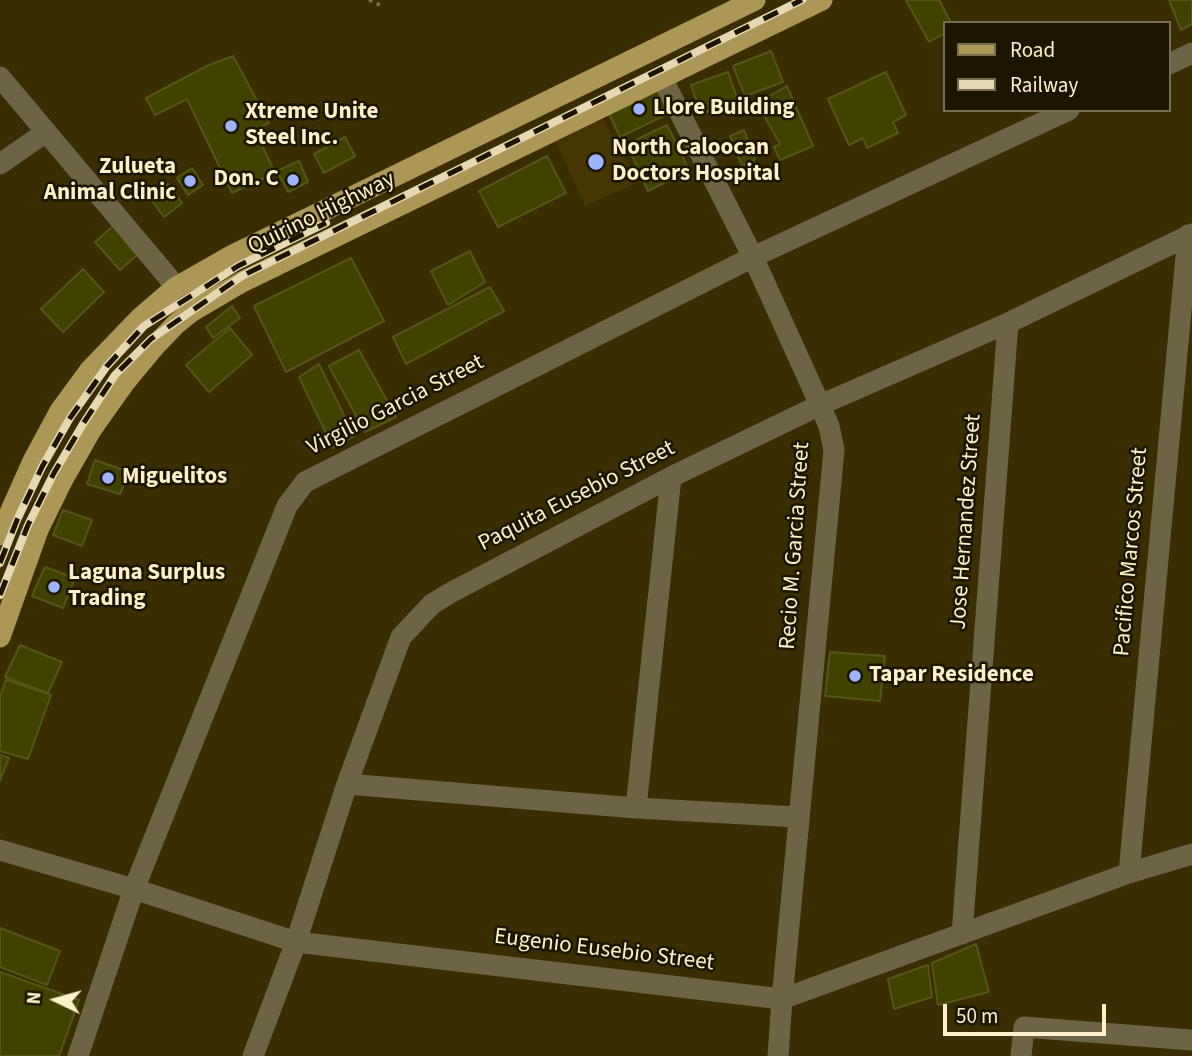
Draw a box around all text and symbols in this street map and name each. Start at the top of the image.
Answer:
legend [944,21,1171,112]
text: Road [1010,35,1055,65]
text: Railway [1010,70,1078,100]
place label: Llore Building [653,95,795,123]
place label: Xtreme Unite Steel Inc. [245,99,378,153]
marker: Llore Building [631,101,647,117]
marker: Xtreme Unite Steel Inc. [223,118,239,134]
place label: North Caloocan Doctors Hospital [612,135,780,189]
marker: North Caloocan Doctors Hospital [586,152,606,172]
place label: Zulueta Animal Clinic [44,154,176,208]
place label: Don. C [214,166,279,194]
street label: Quirino Highway [244,166,400,262]
marker: Don. C [285,172,301,188]
marker: Zulueta Animal Clinic [182,173,198,189]
street label: Virgilio Garcia Street [303,350,489,462]
street label: Jose Hernandez Street [946,413,988,631]
street label: Paquita Eusebio Street [474,435,680,559]
street label: Recio M. Garcia Street [775,441,817,651]
street label: Pacifico Marcos Street [1109,446,1155,658]
place label: Miguelitos [122,464,227,492]
marker: Miguelitos [100,470,116,486]
place label: Laguna Surplus Trading [68,560,225,614]
marker: Laguna Surplus Trading [46,579,62,595]
place label: Tapar Residence [869,662,1034,690]
marker: Tapar Residence [847,668,863,684]
street label: Eugenio Eusebio Street [492,924,716,978]
north arrow [21,965,91,1035]
scale bar [947,990,1110,1034]
text: N [21,991,49,1006]
text: 50 m [956,1001,998,1031]

